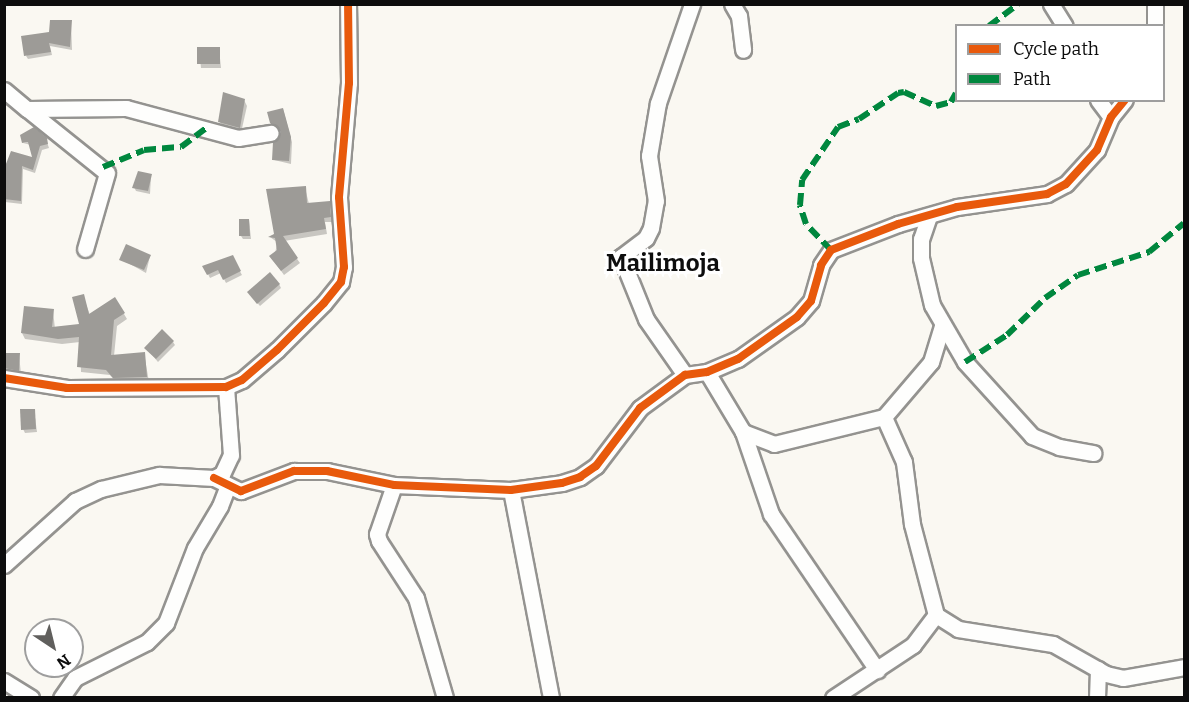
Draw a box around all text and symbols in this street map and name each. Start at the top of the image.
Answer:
legend [955,24,1165,102]
text: Cycle path [1013,38,1099,60]
text: Path [1013,68,1051,90]
district label: Mailimoja [606,250,720,278]
north arrow [24,618,84,678]
text: N [53,650,74,673]

